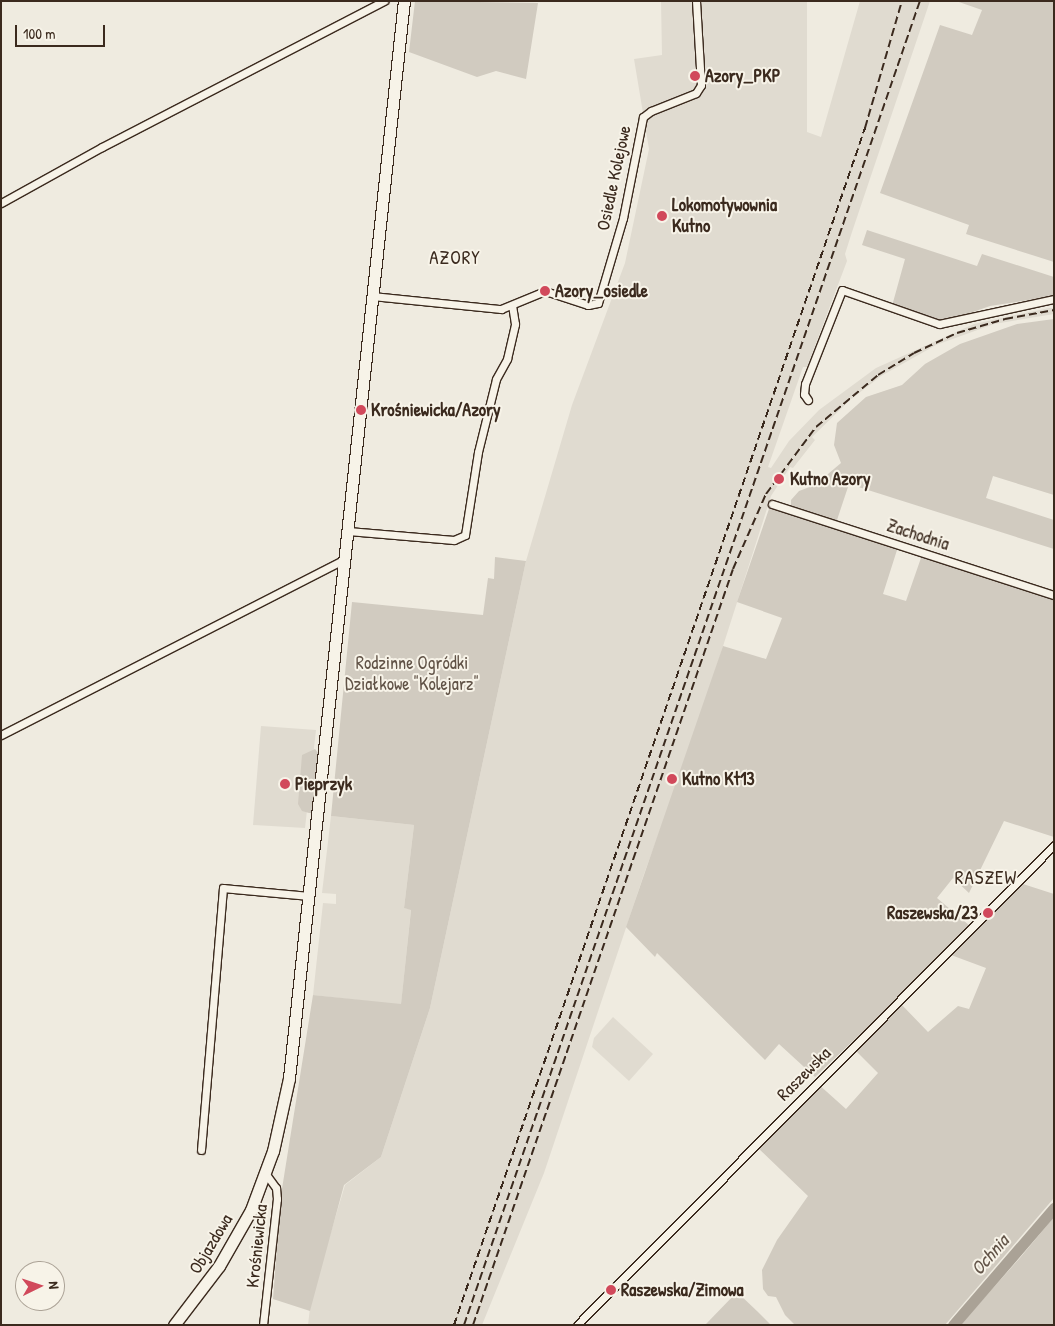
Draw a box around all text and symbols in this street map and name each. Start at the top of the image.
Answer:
scale bar [18,15,108,47]
text: 100 m [23,23,56,44]
place label: Azory_PKP [705,65,780,87]
marker: Azory_PKP [689,70,701,82]
street label: Osiedle Kolejowe [592,123,636,233]
place label: Lokomotywownia Kutno [672,195,777,238]
marker: Lokomotywownia Kutno [656,210,668,222]
district label: AZORY [429,247,481,269]
place label: Azory_osiedle [555,280,648,302]
marker: Azory_osiedle [539,285,551,297]
place label: Krośniewicka/Azory [371,399,501,421]
marker: Krośniewicka/Azory [355,404,367,416]
place label: Kutno Azory [790,468,871,490]
marker: Kutno Azory [772,472,786,486]
street label: Zachodnia [884,515,952,555]
park label: Rodzinne Ogródki Działkowe "Kolejarz" [345,653,479,696]
place label: Kutno Kt13 [682,768,755,790]
place label: Pieprzyk [295,773,352,795]
marker: Kutno Kt13 [666,773,678,785]
marker: Pieprzyk [279,778,291,790]
district label: RASZEW [954,867,1018,889]
place label: Raszewska/23 [887,902,978,924]
marker: Raszewska/23 [982,907,994,919]
street label: Raszewska [773,1043,835,1105]
street label: Krośniewicka [242,1203,272,1289]
street label: Objazdowa [185,1210,237,1278]
water label: Ochnia [966,1230,1014,1280]
north arrow [15,1261,65,1311]
place label: Raszewska/Zimowa [621,1279,743,1301]
text: N [45,1281,64,1289]
marker: Raszewska/Zimowa [605,1284,617,1296]

